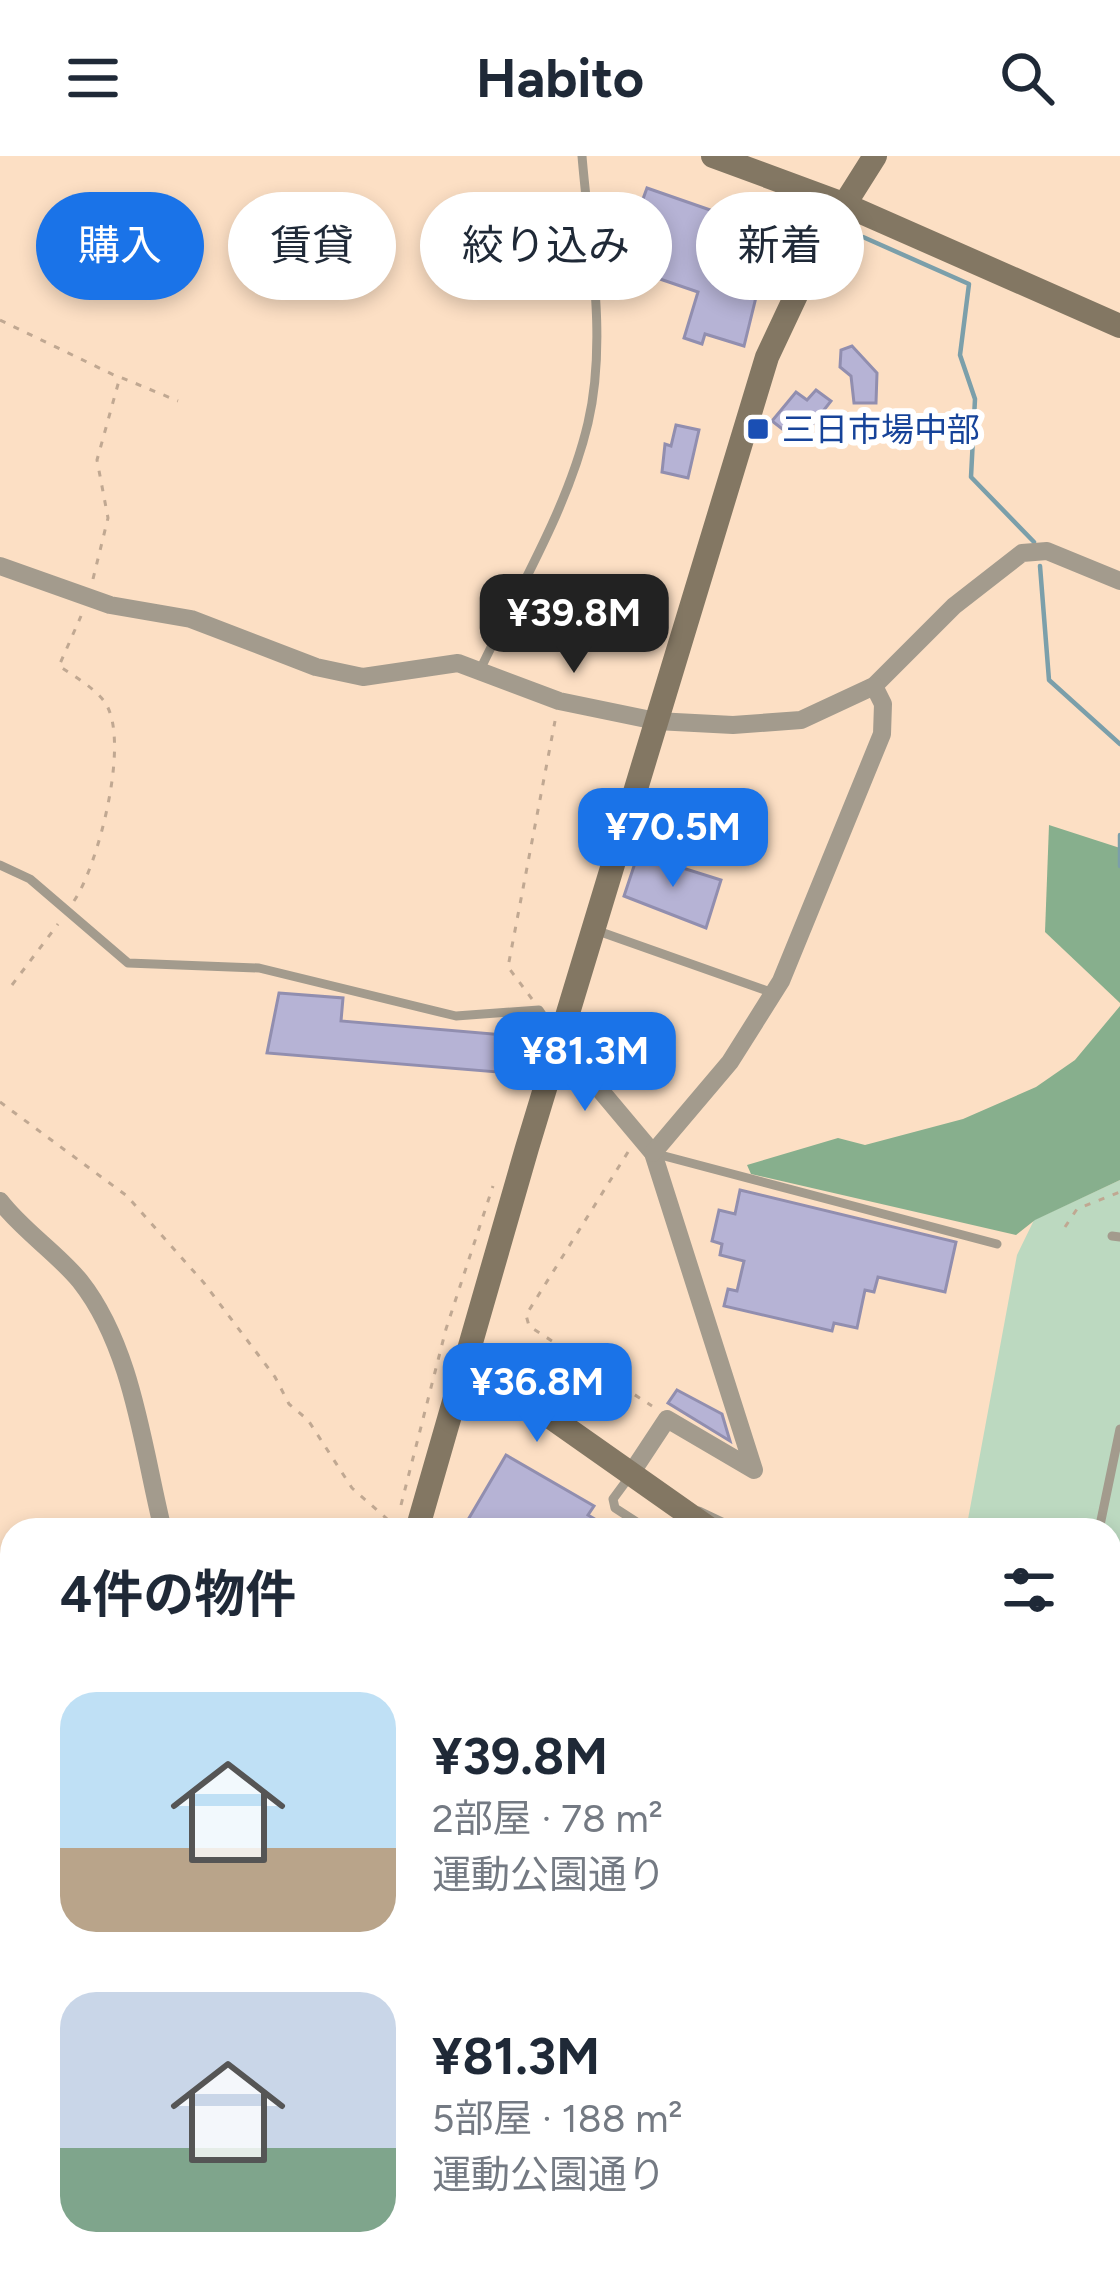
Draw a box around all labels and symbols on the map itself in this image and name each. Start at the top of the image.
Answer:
place label: 三日市場中部 [782,410,980,449]
marker: 三日市場中部 [745,416,771,442]
pin: ¥39.8M [476,574,672,676]
pin: ¥70.5M [575,788,771,890]
pin: ¥81.3M [487,1012,683,1114]
pin: ¥36.8M [439,1343,635,1445]

